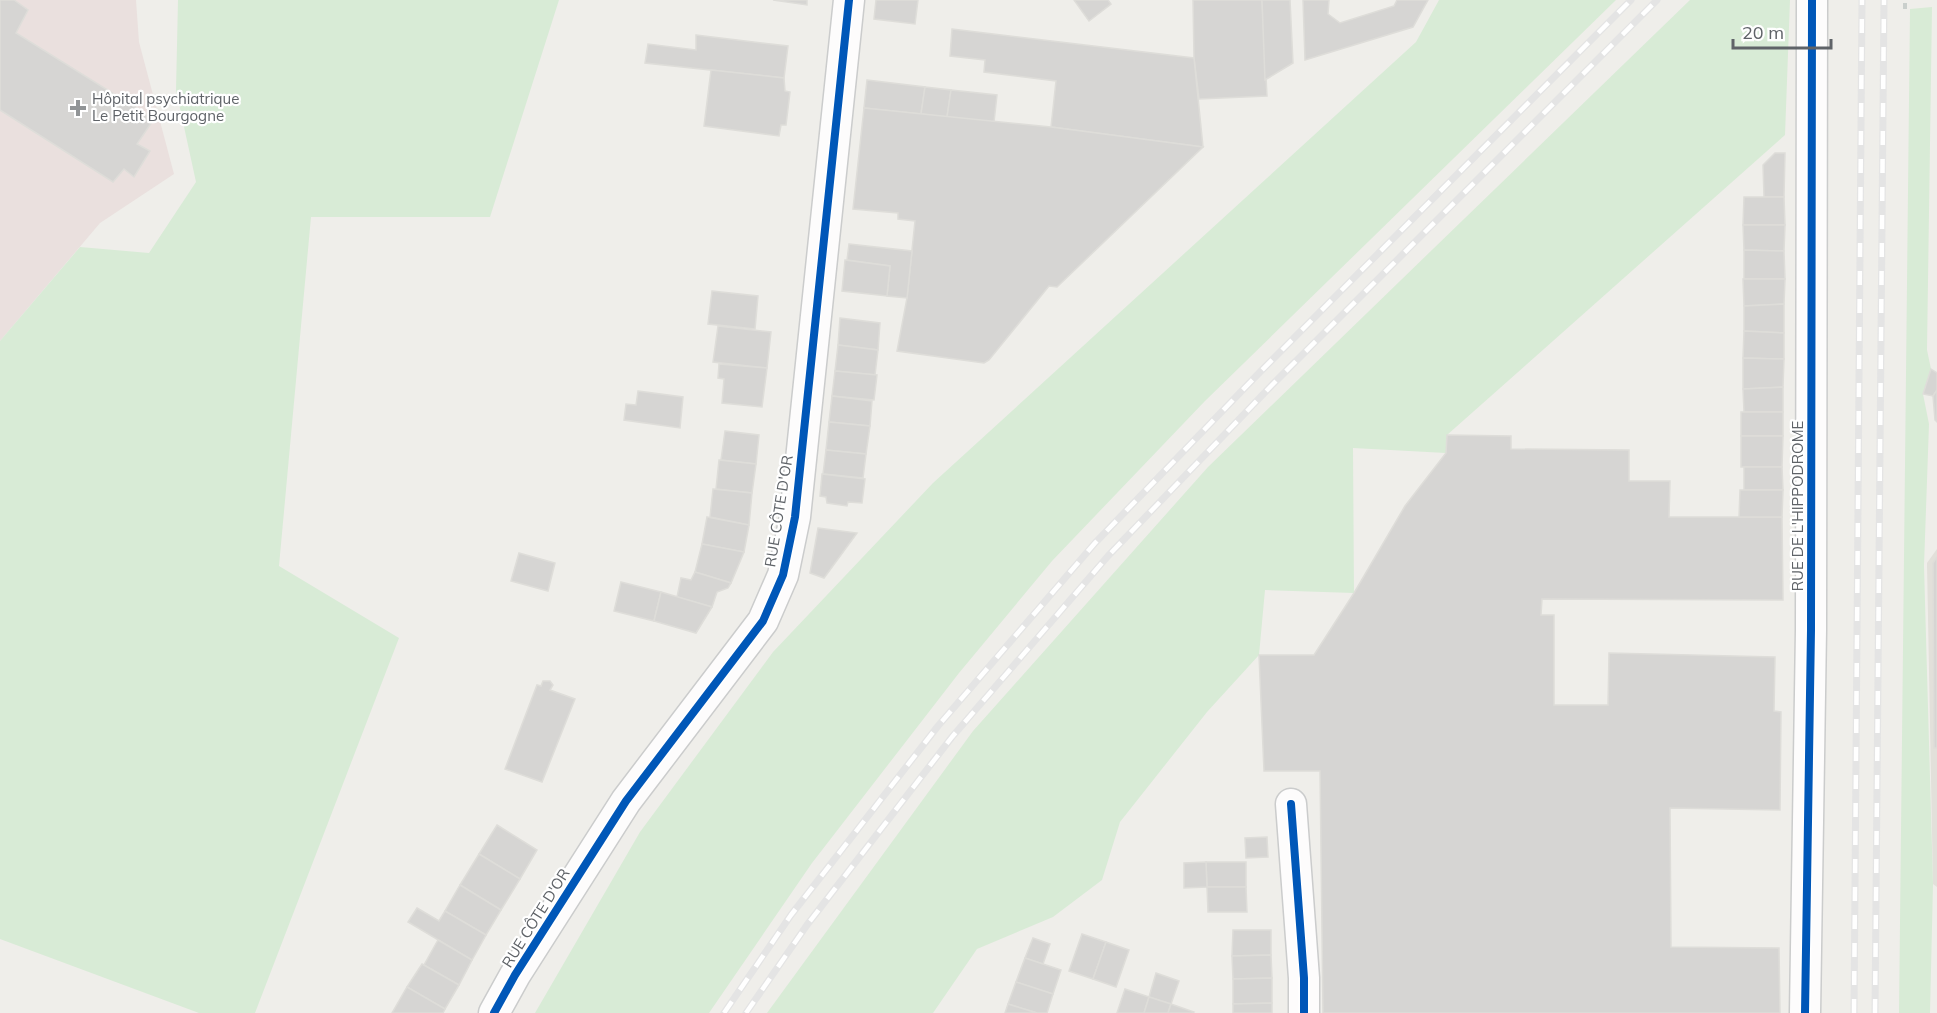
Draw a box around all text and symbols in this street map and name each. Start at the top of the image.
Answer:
scale bar [1733,12,1830,50]
text: 20 m [1742,21,1784,44]
place label: Hôpital psychiatrique Le Petit Bourgogne [92,89,239,125]
marker: Hôpital psychiatrique Le Petit Bourgogne [69,99,87,117]
street label: RUE DE L'HIPPODROME [1788,421,1807,591]
street label: RUE CÔTE D'OR [760,454,797,568]
street label: RUE CÔTE D'OR [498,865,574,971]

